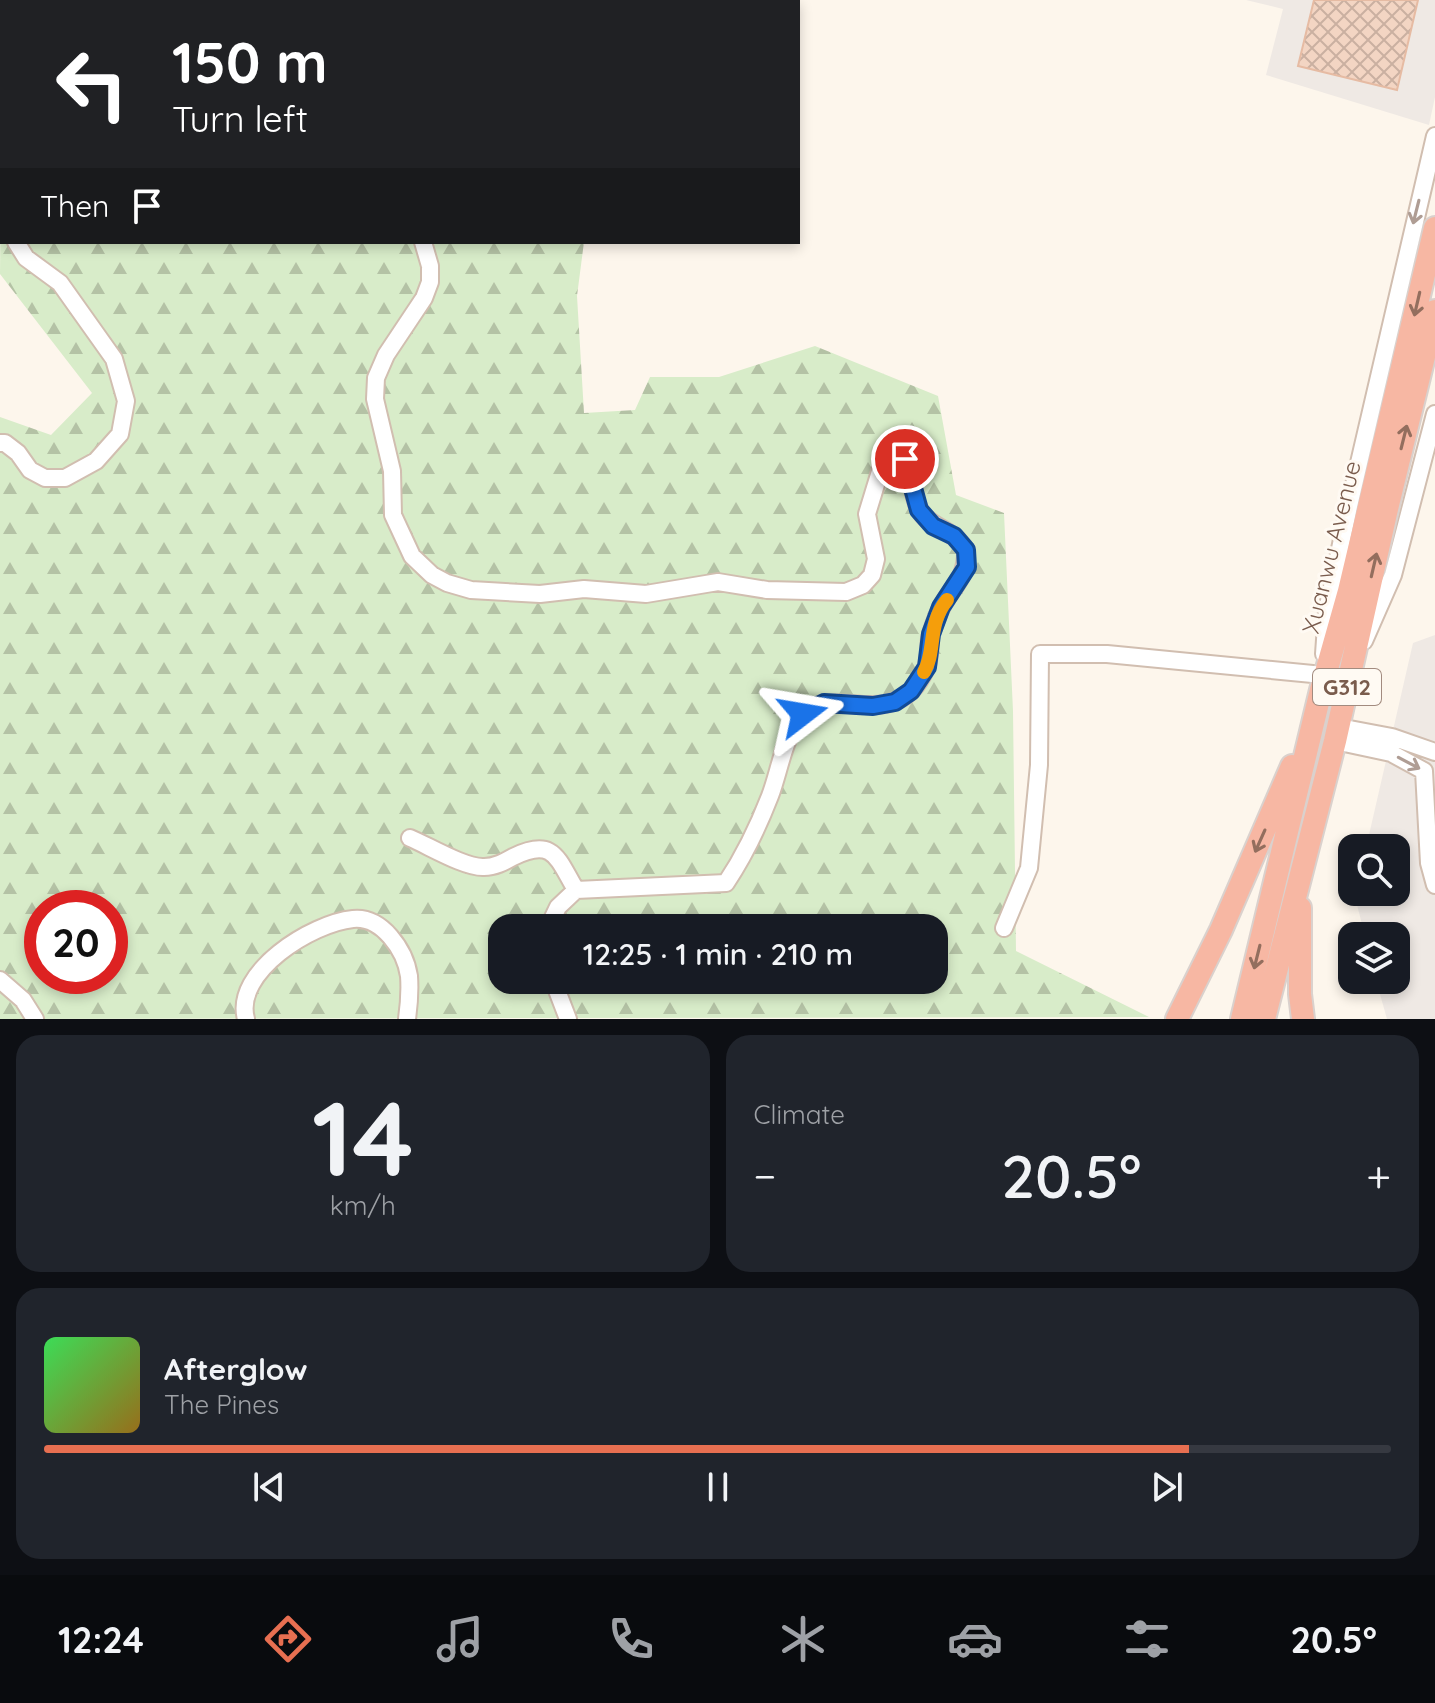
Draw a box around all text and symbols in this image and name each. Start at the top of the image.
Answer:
text: 150 m [172,27,328,97]
icon: left [40,32,144,136]
text: Turn left [172,96,308,141]
icon: arrive [125,184,169,228]
text: Then [40,187,109,225]
one-way arrow [1408,198,1423,224]
one-way arrow [1409,290,1424,316]
pin [871,425,939,493]
one-way arrow [1398,425,1413,451]
icon: arrive [883,437,927,481]
street label: Xuanwu Avenue [1295,458,1367,636]
one-way arrow [1367,553,1382,579]
road number: G312 [1313,669,1381,705]
position arrow [761,672,845,756]
one-way arrow [1397,755,1421,771]
one-way arrow [1252,828,1267,852]
map controls [1338,834,1410,994]
button: search [1338,834,1410,906]
speed limit sign: 20 [24,890,128,994]
button: layers [1338,922,1410,994]
text: 12:25 · 1 min · 210 m [583,935,853,973]
one-way arrow [1248,943,1263,969]
text: 14 [312,1072,414,1202]
text: Climate [754,1098,845,1131]
text: 20.5° [1001,1138,1141,1213]
text: − [754,1148,776,1203]
text: + [1366,1148,1391,1203]
text: km/h [330,1189,396,1222]
text: Afterglow [164,1350,307,1388]
text: The Pines [164,1388,279,1421]
icon: previous [247,1465,291,1509]
icon: pause [696,1465,740,1509]
icon: next [1145,1465,1189,1509]
icon: directions [260,1611,316,1667]
icon: music [432,1611,488,1667]
icon: phone [603,1611,659,1667]
icon: climate [775,1611,831,1667]
icon: car [947,1611,1003,1667]
icon: filters [1119,1611,1175,1667]
text: 12:24 [58,1617,144,1662]
text: 20.5° [1291,1617,1377,1662]

